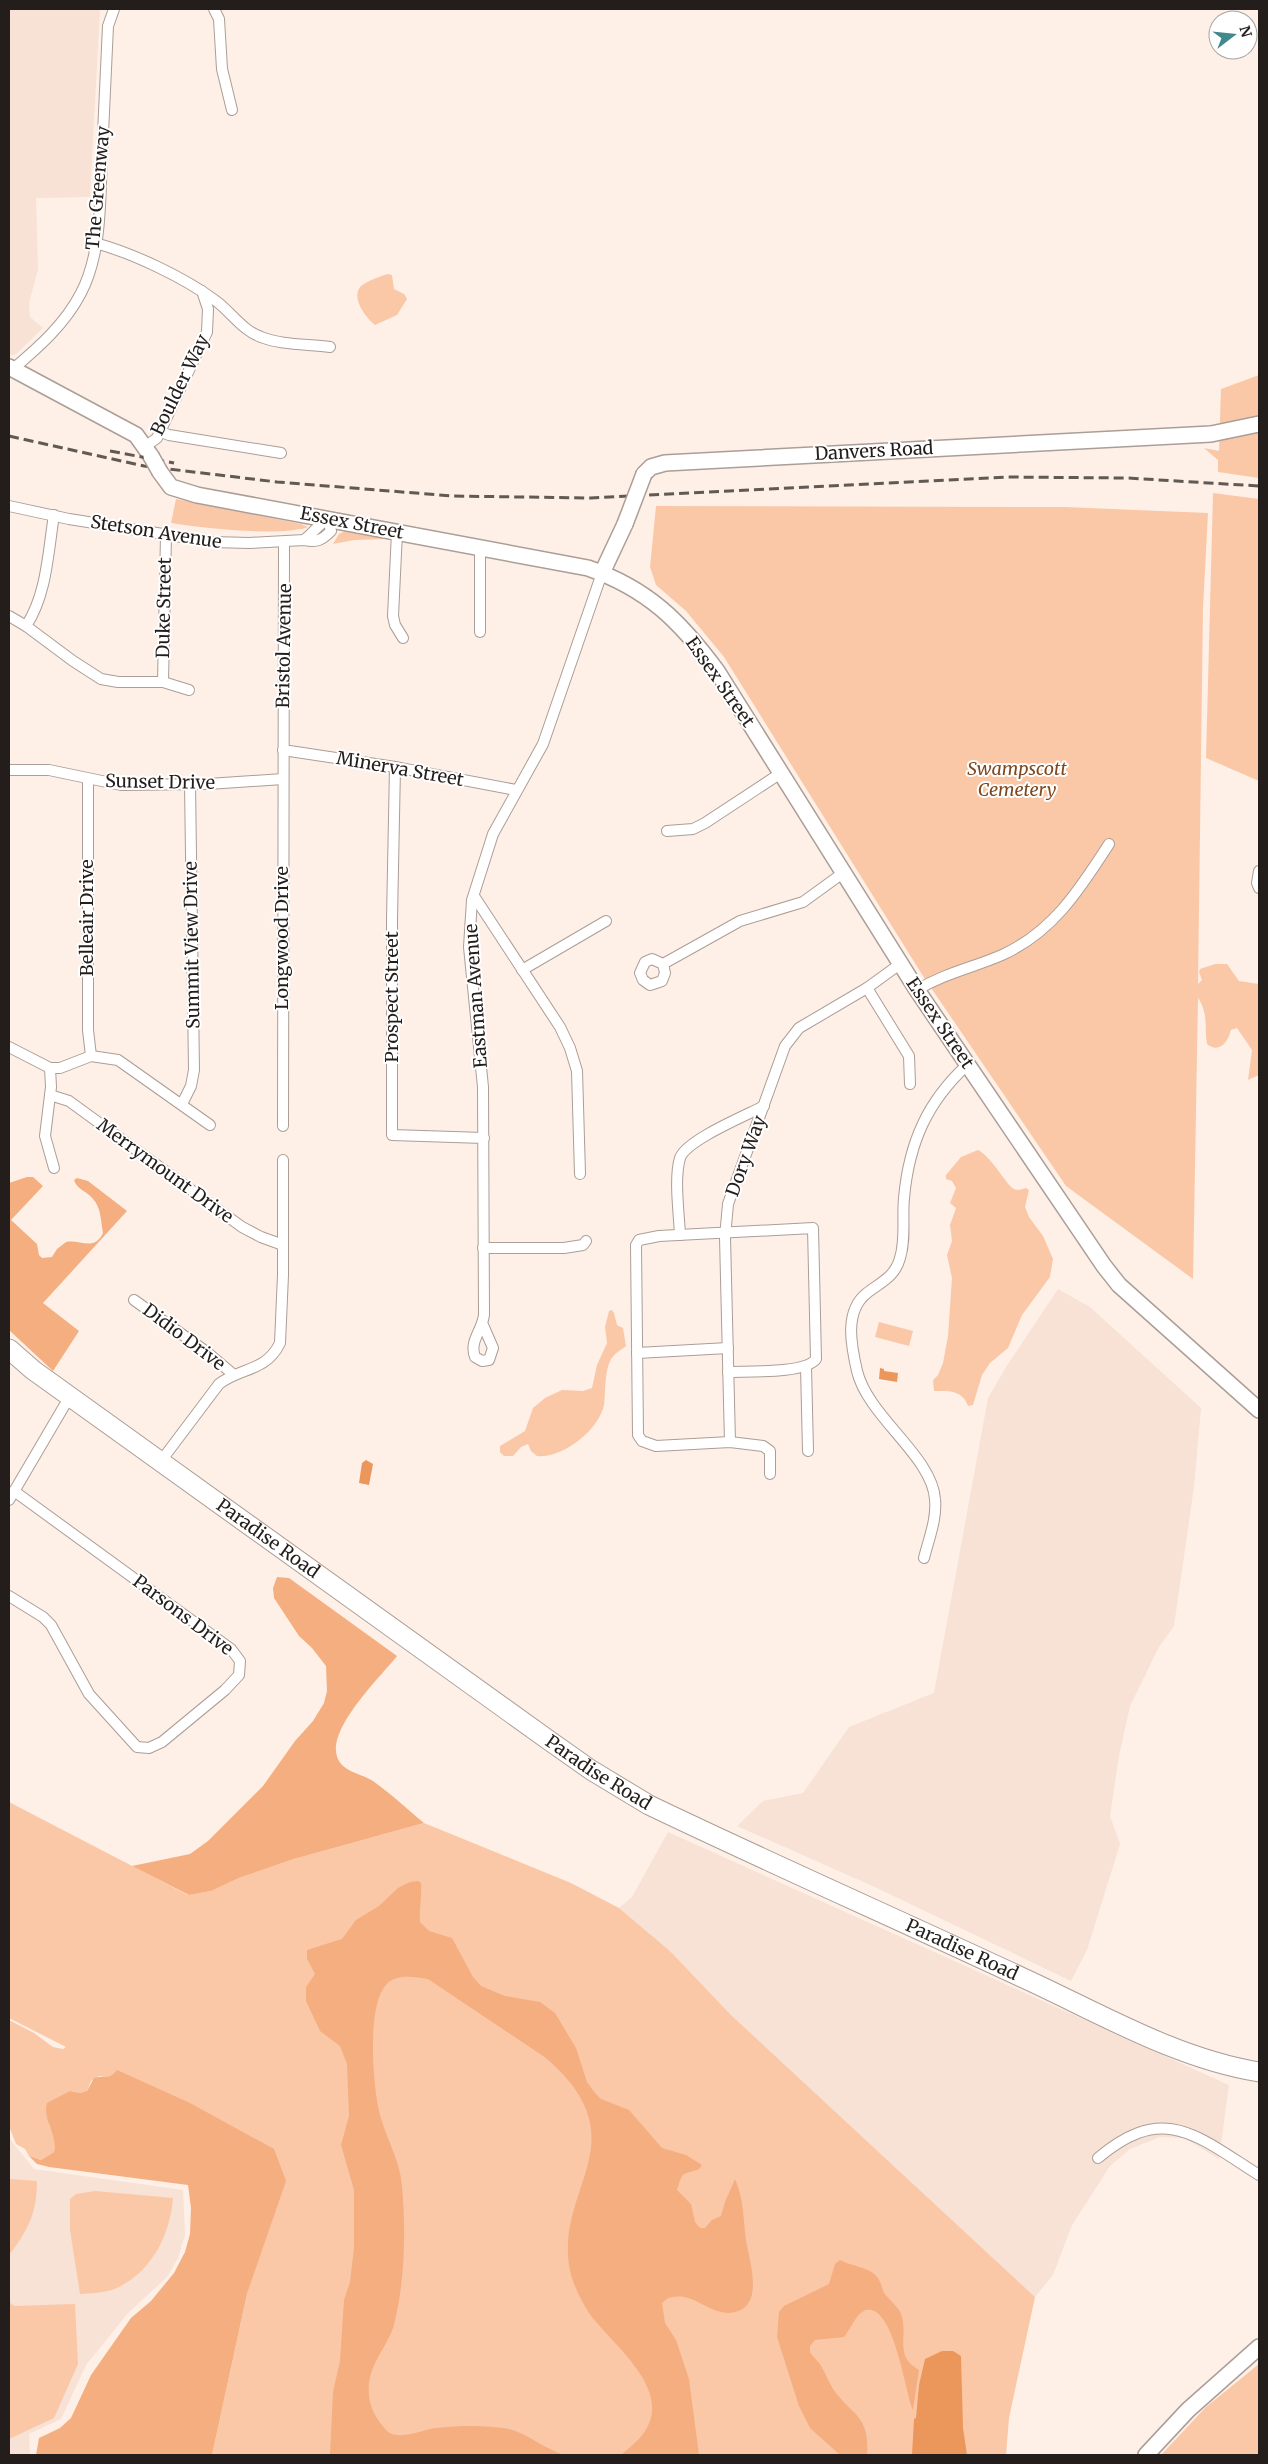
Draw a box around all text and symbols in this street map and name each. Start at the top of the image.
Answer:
north arrow [1208,10,1258,60]
text: N [1235,24,1256,39]
street label: The Greenway [81,125,114,251]
street label: Boulder Way [145,330,214,439]
street label: Danvers Road [814,436,934,465]
street label: Essex Street [298,501,406,544]
street label: Stetson Avenue [89,510,223,553]
street label: Duke Street [151,557,176,659]
street label: Bristol Avenue [271,583,296,709]
street label: Essex Street [681,632,760,731]
street label: Minerva Street [335,746,466,791]
park label: Swampscott Cemetery [967,757,1067,801]
street label: Sunset Drive [105,769,215,794]
street label: Belleair Drive [75,859,98,977]
street label: Summit View Drive [179,861,204,1029]
street label: Longwood Drive [270,866,293,1010]
street label: Eastman Avenue [459,923,492,1069]
street label: Prospect Street [380,931,403,1063]
street label: Essex Street [901,973,979,1073]
street label: Dory Way [720,1112,771,1199]
street label: Merrymount Drive [92,1113,238,1228]
street label: Didio Drive [138,1298,230,1375]
street label: Paradise Road [212,1493,324,1583]
street label: Parsons Drive [128,1569,238,1660]
street label: Paradise Road [541,1729,656,1815]
street label: Paradise Road [902,1913,1022,1985]

